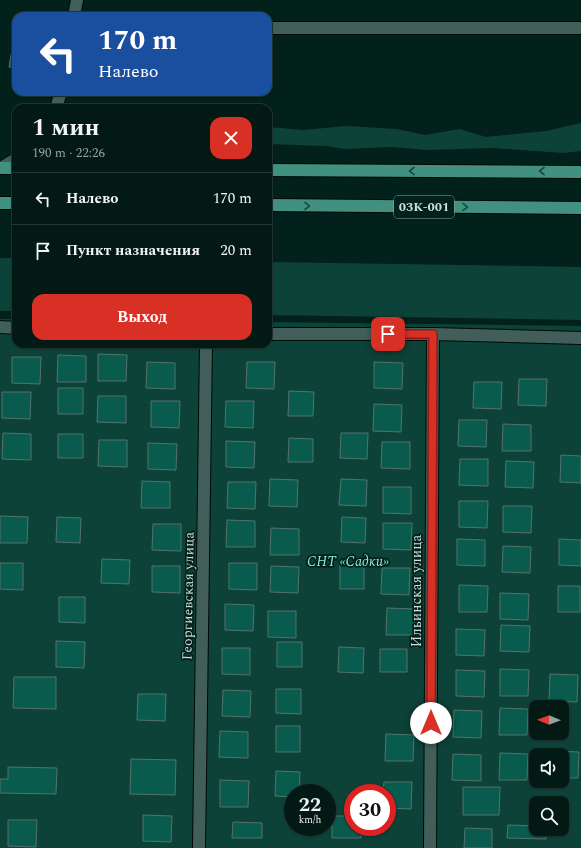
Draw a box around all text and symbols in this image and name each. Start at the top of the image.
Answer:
text: 170 m [98,19,177,62]
icon: left [32,28,84,80]
text: Налево [98,58,158,85]
text: 1 мин [32,110,100,146]
button: close [210,117,252,159]
text: 190 m · 22:26 [32,143,105,163]
one-way arrow [409,167,415,175]
one-way arrow [539,167,545,175]
text: Налево [66,187,119,210]
text: 170 m [213,187,252,210]
icon: left [32,188,54,210]
road number: 03К-001 [394,196,454,218]
one-way arrow [304,202,310,210]
one-way arrow [462,203,468,211]
text: Пункт назначения [66,239,200,262]
text: 20 m [220,239,252,262]
icon: arrive [32,240,54,262]
button: Выход [32,294,252,340]
pin [371,317,405,351]
icon: arrive [377,323,399,345]
street label: Георгиевская улица [176,532,200,660]
street label: Ильинская улица [406,535,427,647]
park label: СНТ «Садки» [307,551,389,572]
north arrow [529,700,569,740]
map controls [529,700,569,836]
position arrow [410,702,452,744]
button: sound [529,748,569,788]
speed limit sign: 30 [344,784,396,836]
text: 22 [299,790,321,820]
button: search [529,796,569,836]
text: km/h [299,812,321,828]

